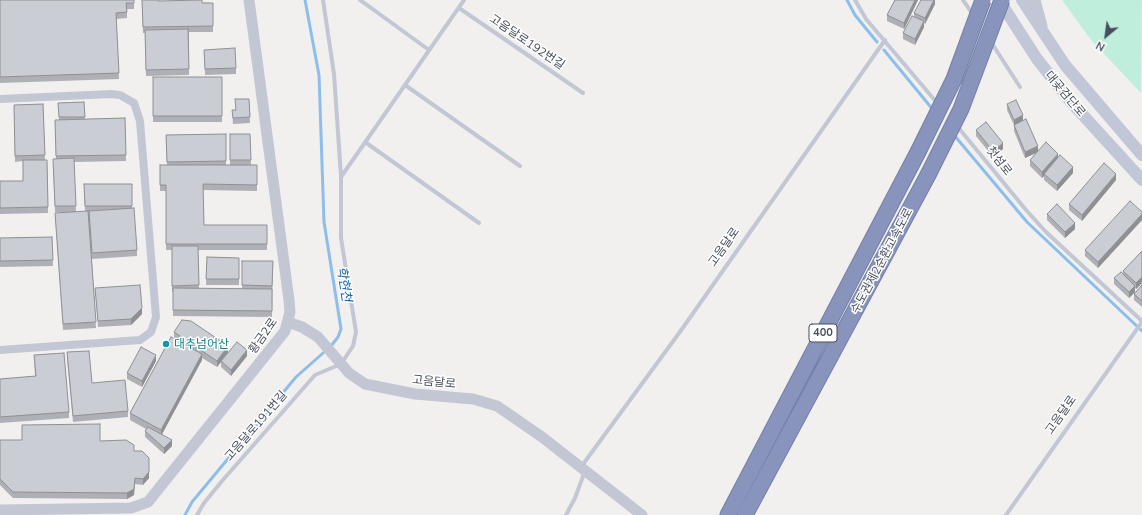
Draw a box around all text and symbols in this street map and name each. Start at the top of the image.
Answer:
street label: 고음달로192번길 [487,11,567,73]
north arrow [1086,16,1126,56]
text: N [1093,38,1107,55]
street label: 대곶검단로 [1042,68,1088,120]
street label: 첫섬로 [983,144,1015,178]
street label: 수도권제2순환고속도로 [848,206,916,316]
street label: 고음달로 [705,225,743,269]
water label: 학현천 [333,265,355,303]
street label: 황금2로 [246,315,280,357]
road number: 400 [809,324,837,342]
place label: 대추넘어산 [174,337,229,351]
marker: 대추넘어산 [161,339,171,349]
street label: 고음달로 [411,373,457,391]
street label: 고음달로191번길 [222,388,290,464]
street label: 고음달로 [1042,393,1080,437]

